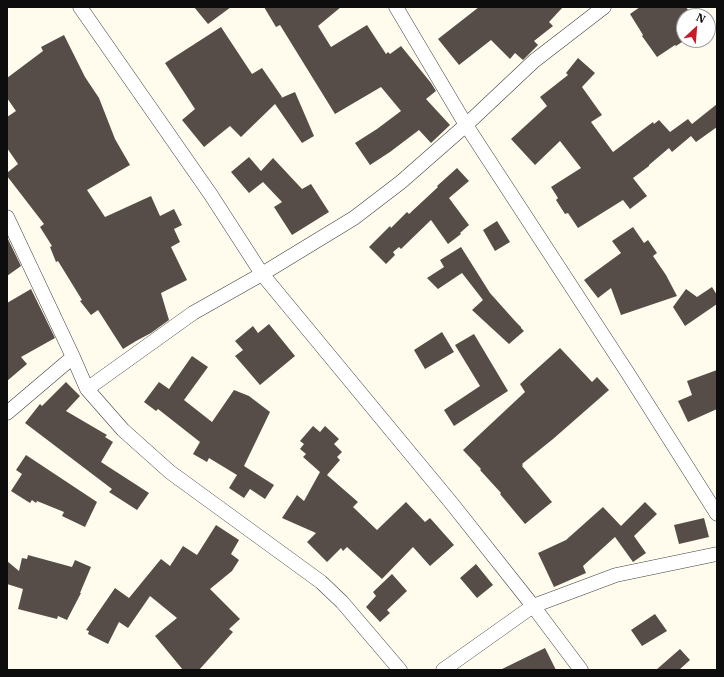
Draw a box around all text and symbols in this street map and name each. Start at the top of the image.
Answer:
north arrow [676,8,716,48]
text: N [694,10,708,26]

